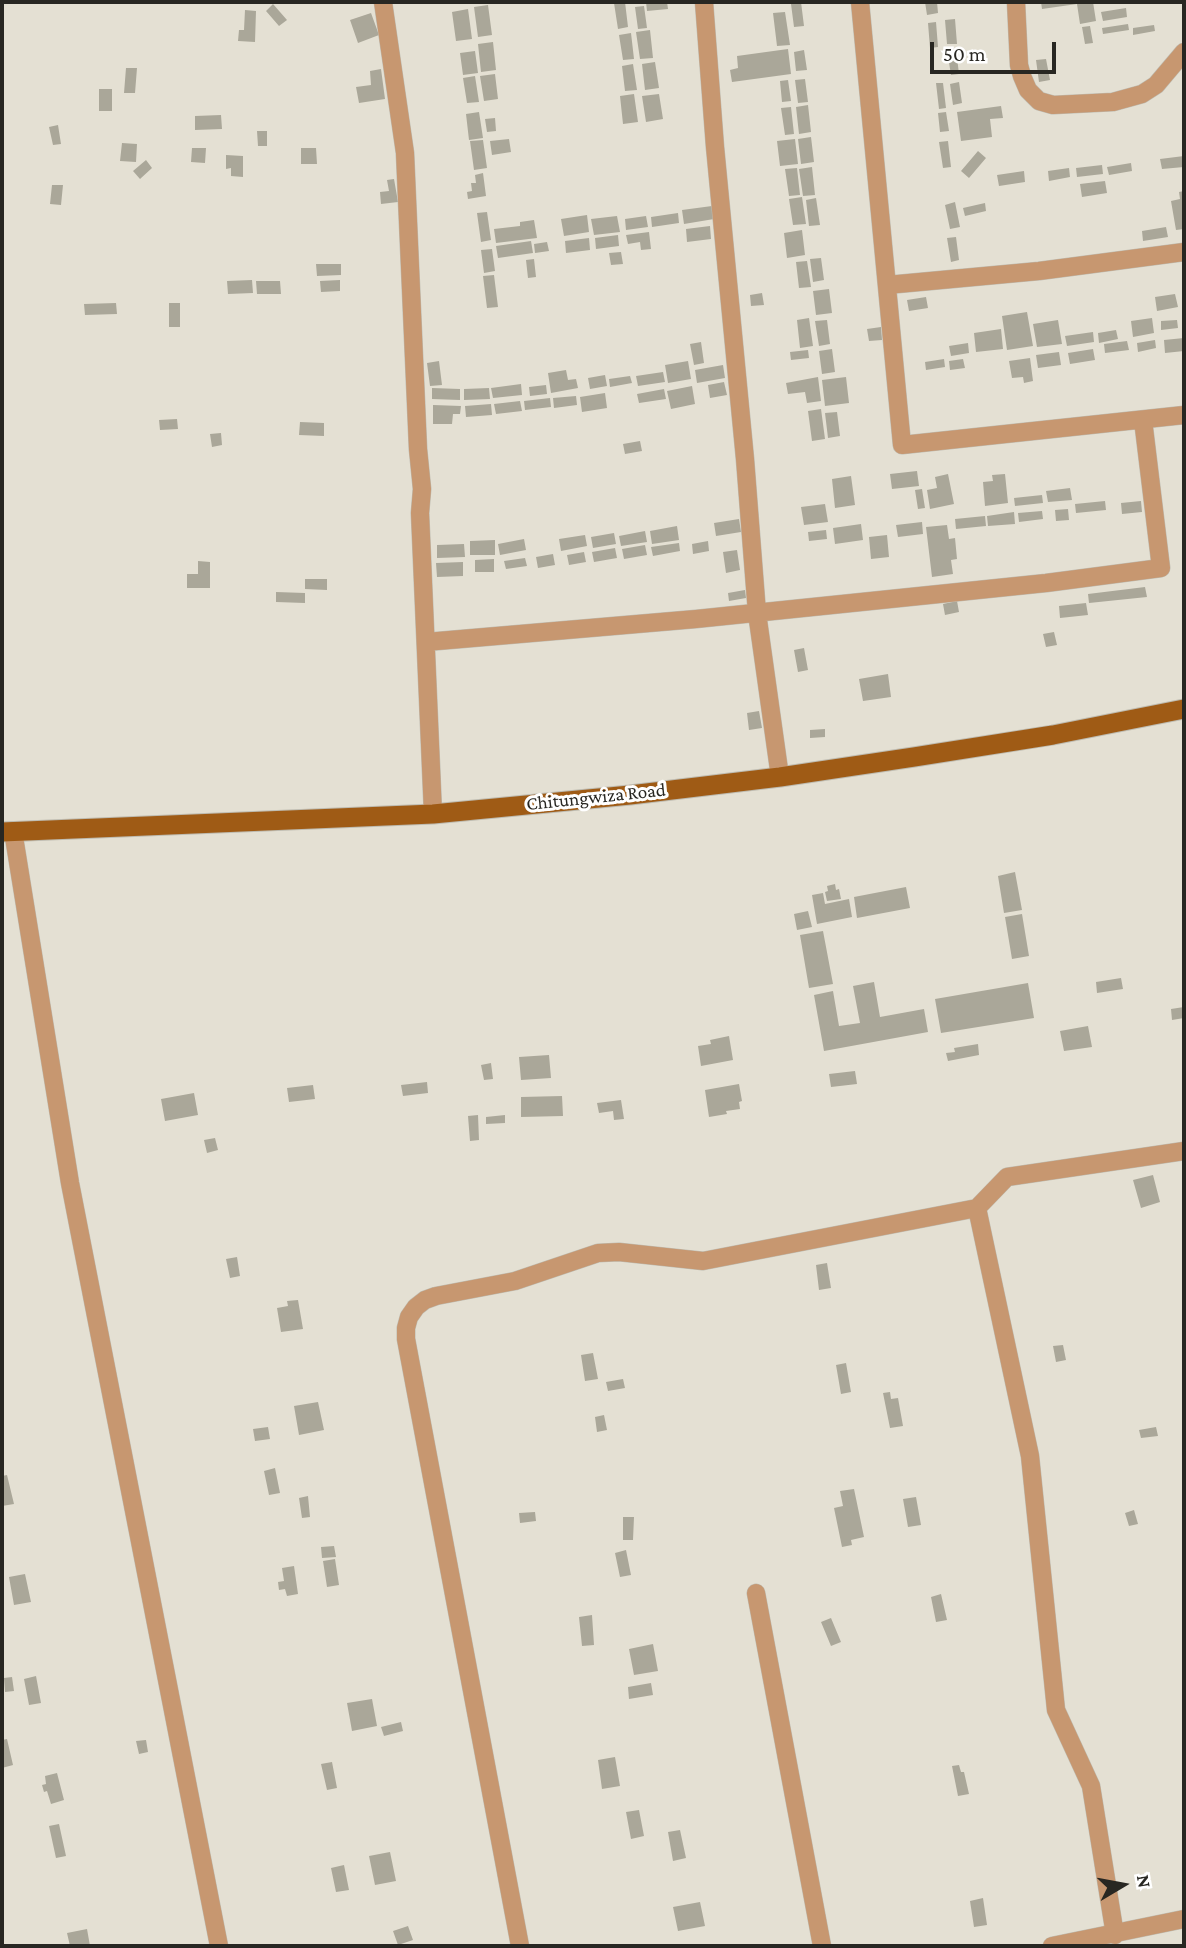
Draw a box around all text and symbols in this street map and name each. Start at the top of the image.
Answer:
scale bar [934,28,1060,72]
text: 50 m [943,42,986,66]
street label: Chitungwiza Road [525,778,667,816]
north arrow [1088,1850,1158,1920]
text: N [1133,1873,1156,1889]

